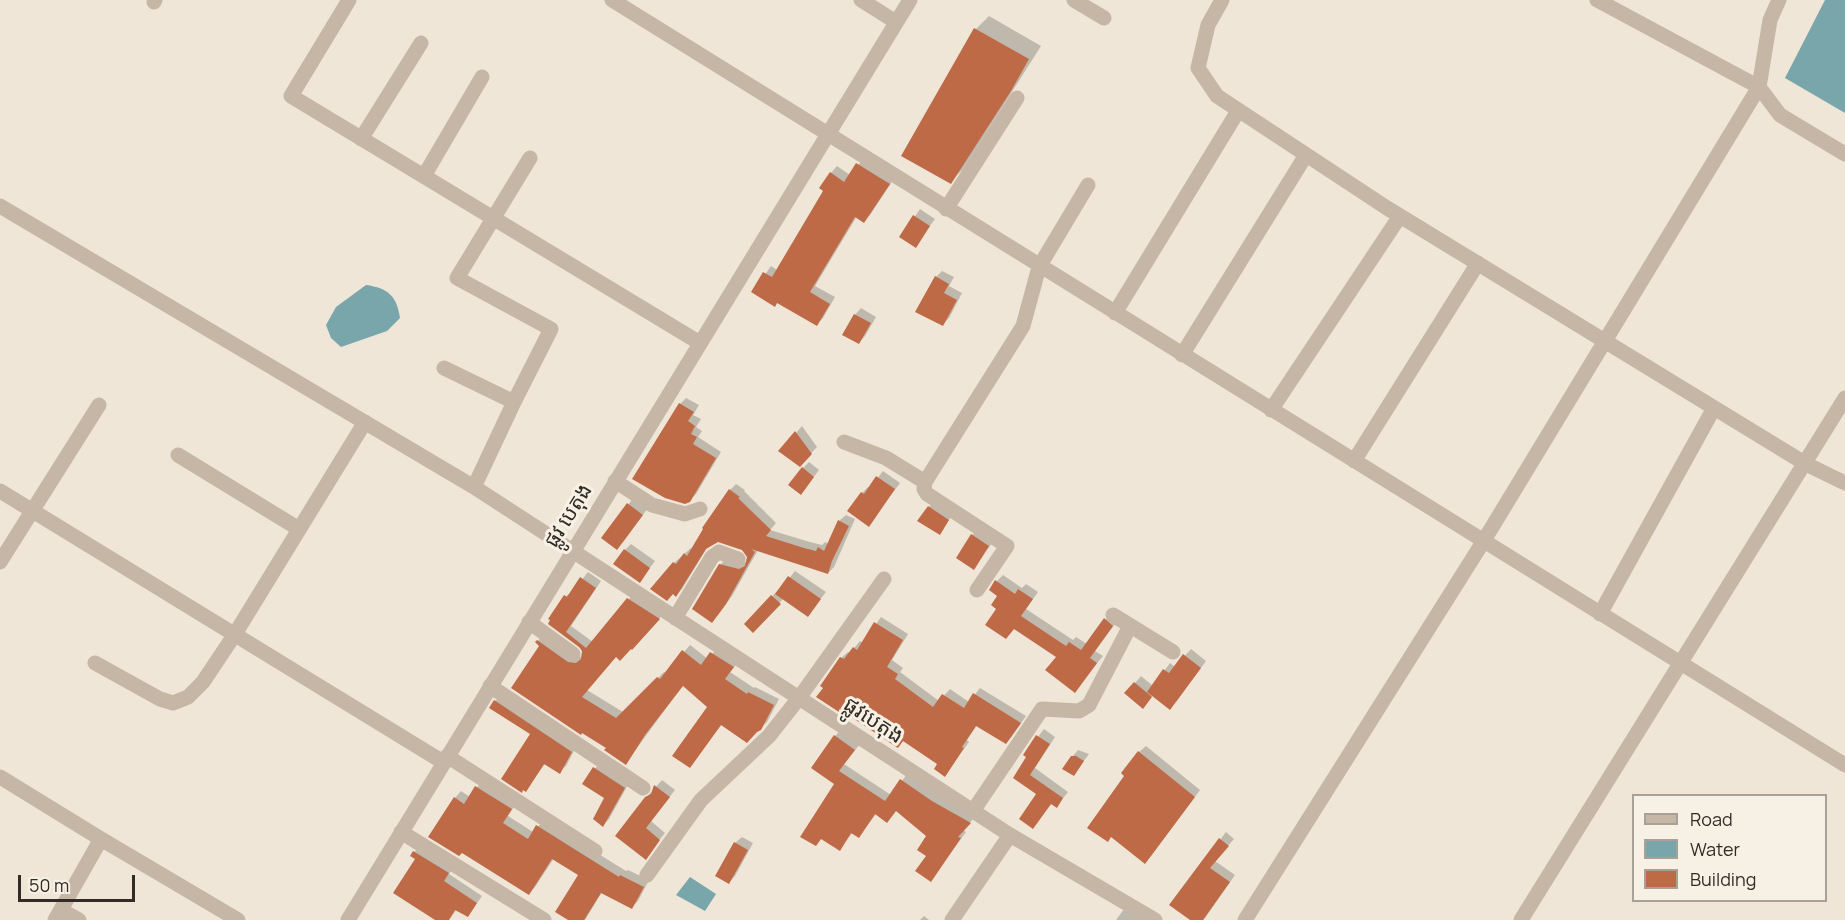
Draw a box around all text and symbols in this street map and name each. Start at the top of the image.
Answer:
street label: ផ្លូវ បេតុង [540,479,598,553]
street label: ផ្លូវបេតុង [838,692,908,750]
legend [1632,794,1827,902]
text: Road [1690,807,1733,831]
text: Water [1690,837,1740,861]
scale bar [21,863,138,901]
text: Building [1690,867,1756,891]
text: 50 m [29,873,69,897]

